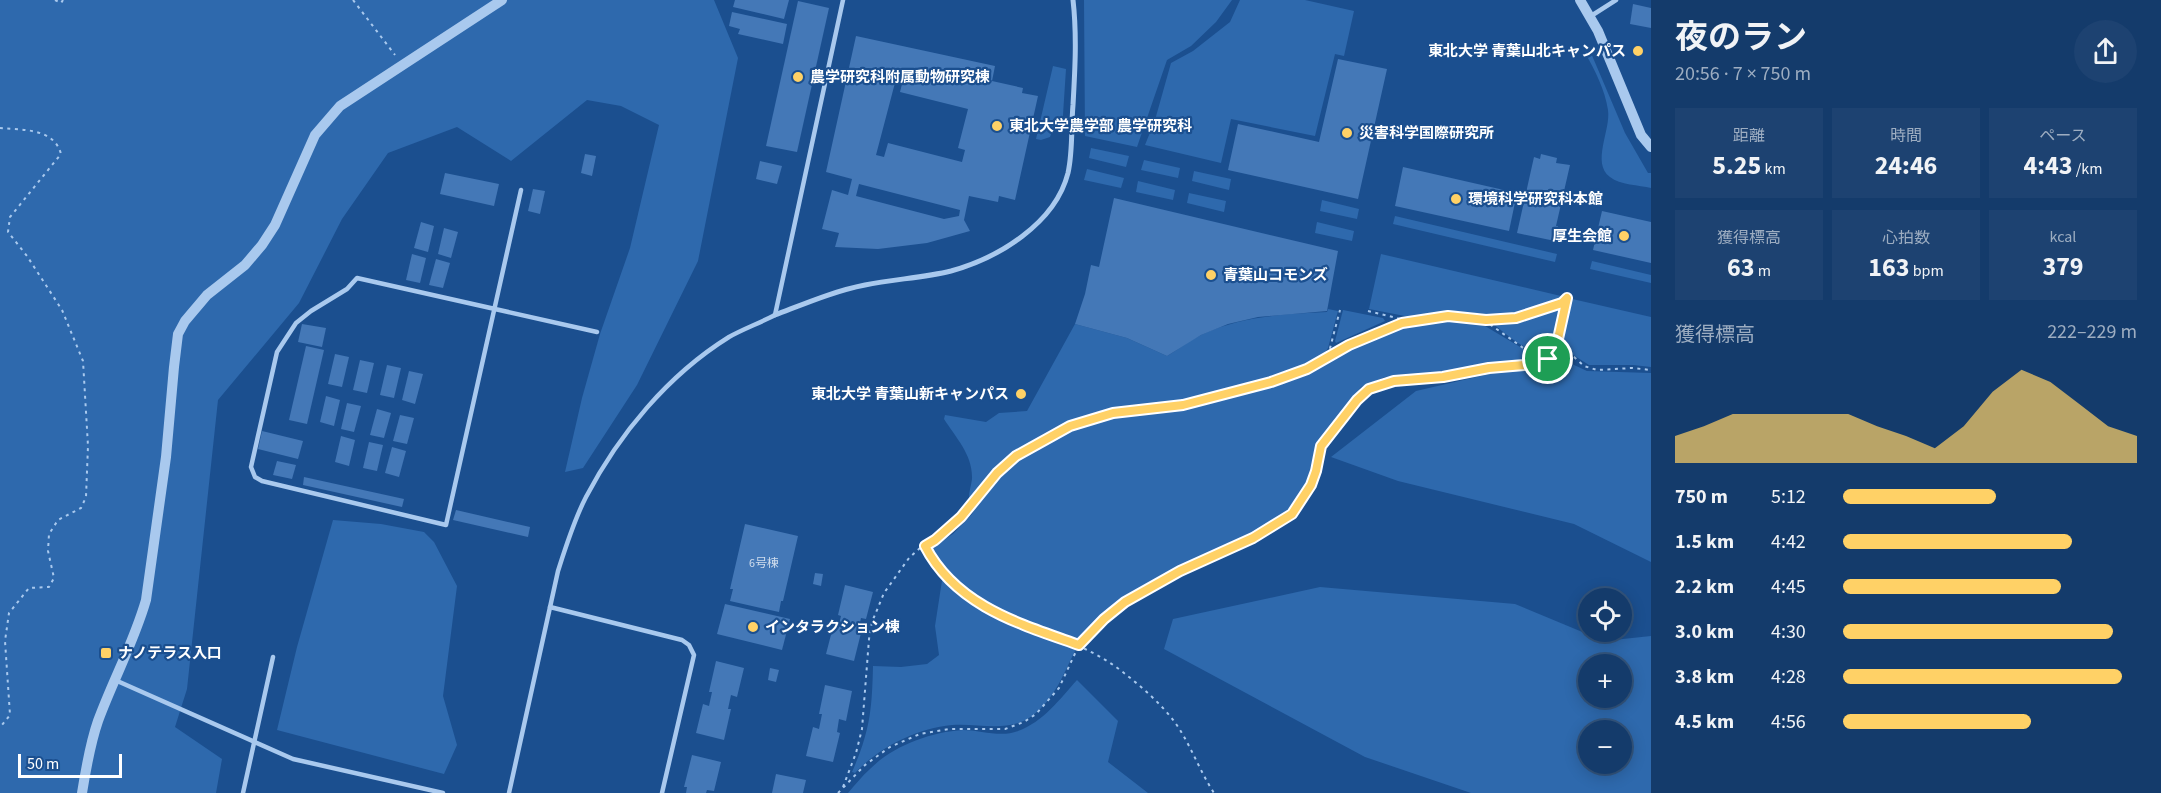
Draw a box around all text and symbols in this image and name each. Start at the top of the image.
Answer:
text: 夜のラン [1675,14,1807,61]
button: share [2074,20,2137,83]
place label: 東北大学 青葉山北キャンパス [1428,41,1626,62]
marker: 東北大学 青葉山北キャンパス [1631,44,1645,58]
text: 20:56 · 7 × 750 m [1675,60,1811,88]
place label: 農学研究科附属動物研究棟 [810,67,990,88]
marker: 農学研究科附属動物研究棟 [791,70,805,84]
place label: 東北大学農学部 農学研究科 [1009,116,1192,137]
marker: 東北大学農学部 農学研究科 [990,119,1004,133]
place label: 災害科学国際研究所 [1359,123,1494,144]
text: 距離 [1733,125,1765,147]
text: 時間 [1890,125,1922,147]
text: ペース [2039,125,2087,147]
marker: 災害科学国際研究所 [1340,126,1354,140]
text: 5.25 [1712,147,1761,184]
text: 24:46 [1875,147,1937,184]
text: 4:43 [2024,147,2073,184]
text: km [1761,158,1786,180]
text: /km [2073,158,2102,180]
place label: 環境科学研究科本館 [1468,189,1603,210]
marker: 環境科学研究科本館 [1449,192,1463,206]
place label: 厚生会館 [1552,226,1612,247]
text: kcal [2050,226,2076,248]
text: 獲得標高 [1717,227,1781,249]
text: 心拍数 [1882,227,1930,249]
marker: 厚生会館 [1617,229,1631,243]
text: 379 [2042,248,2084,285]
text: 63 [1727,249,1755,286]
text: 163 [1868,249,1909,286]
text: m [1755,260,1771,282]
text: bpm [1909,260,1944,282]
place label: 青葉山コモンズ [1223,265,1328,286]
marker: 青葉山コモンズ [1204,268,1218,282]
text: 222–229 m [2047,318,2137,346]
text: 獲得標高 [1675,321,1755,349]
pin [1522,333,1573,384]
icon: arrive [1531,342,1564,375]
place label: 東北大学 青葉山新キャンパス [811,384,1009,405]
marker: 東北大学 青葉山新キャンパス [1014,387,1028,401]
text: 750 m [1675,483,1728,511]
text: 5:12 [1771,483,1806,511]
text: 1.5 km [1675,528,1734,556]
text: 4:42 [1771,528,1806,556]
house number: 6号棟 [749,555,779,572]
text: 2.2 km [1675,573,1734,601]
text: 4:45 [1771,573,1806,601]
map controls [1578,588,1632,774]
button: locate [1578,588,1632,642]
place label: インタラクション棟 [765,617,900,638]
text: 3.0 km [1675,618,1734,646]
text: 4:30 [1771,618,1806,646]
marker: インタラクション棟 [746,620,760,634]
place label: ナノテラス入口 [118,643,222,664]
marker: ナノテラス入口 [99,646,113,660]
button: + [1578,654,1632,708]
text: 3.8 km [1675,663,1734,691]
text: 4:28 [1771,663,1806,691]
text: 4.5 km [1675,708,1734,736]
text: 4:56 [1771,708,1806,736]
button: − [1578,720,1632,774]
scale bar [18,751,122,778]
text: 50 m [27,753,59,775]

